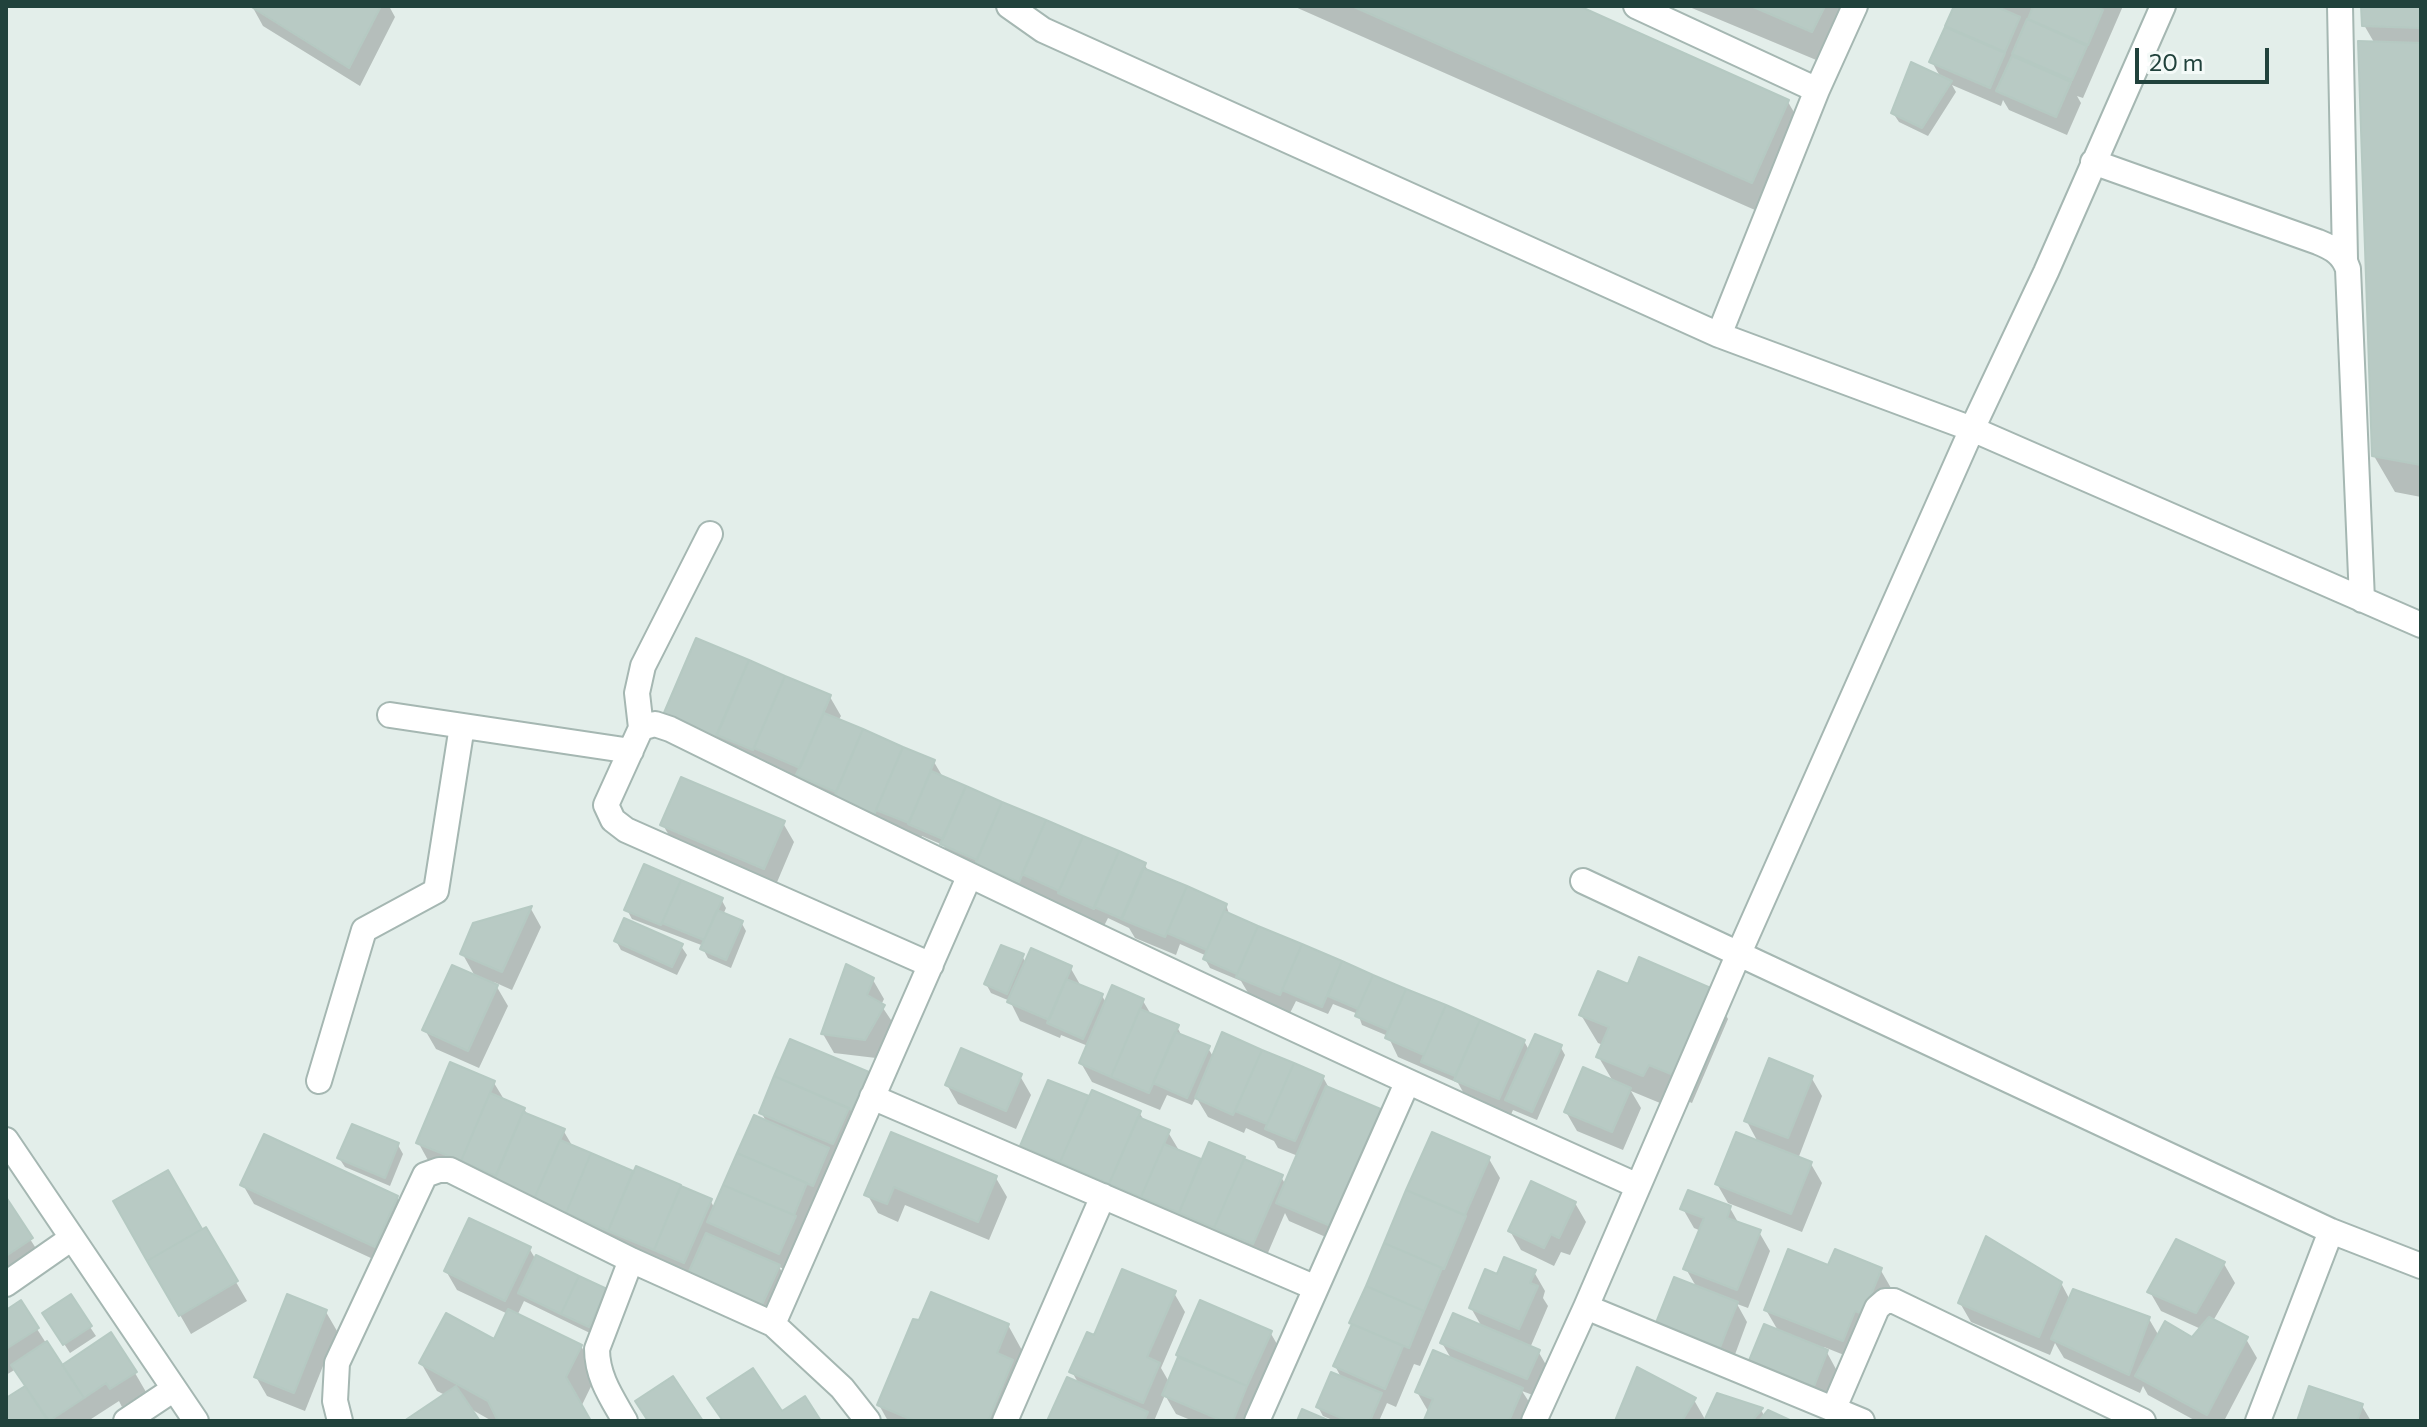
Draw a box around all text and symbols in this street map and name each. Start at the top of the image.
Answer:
scale bar [2139,32,2273,82]
text: 20 m [2149,47,2203,76]

